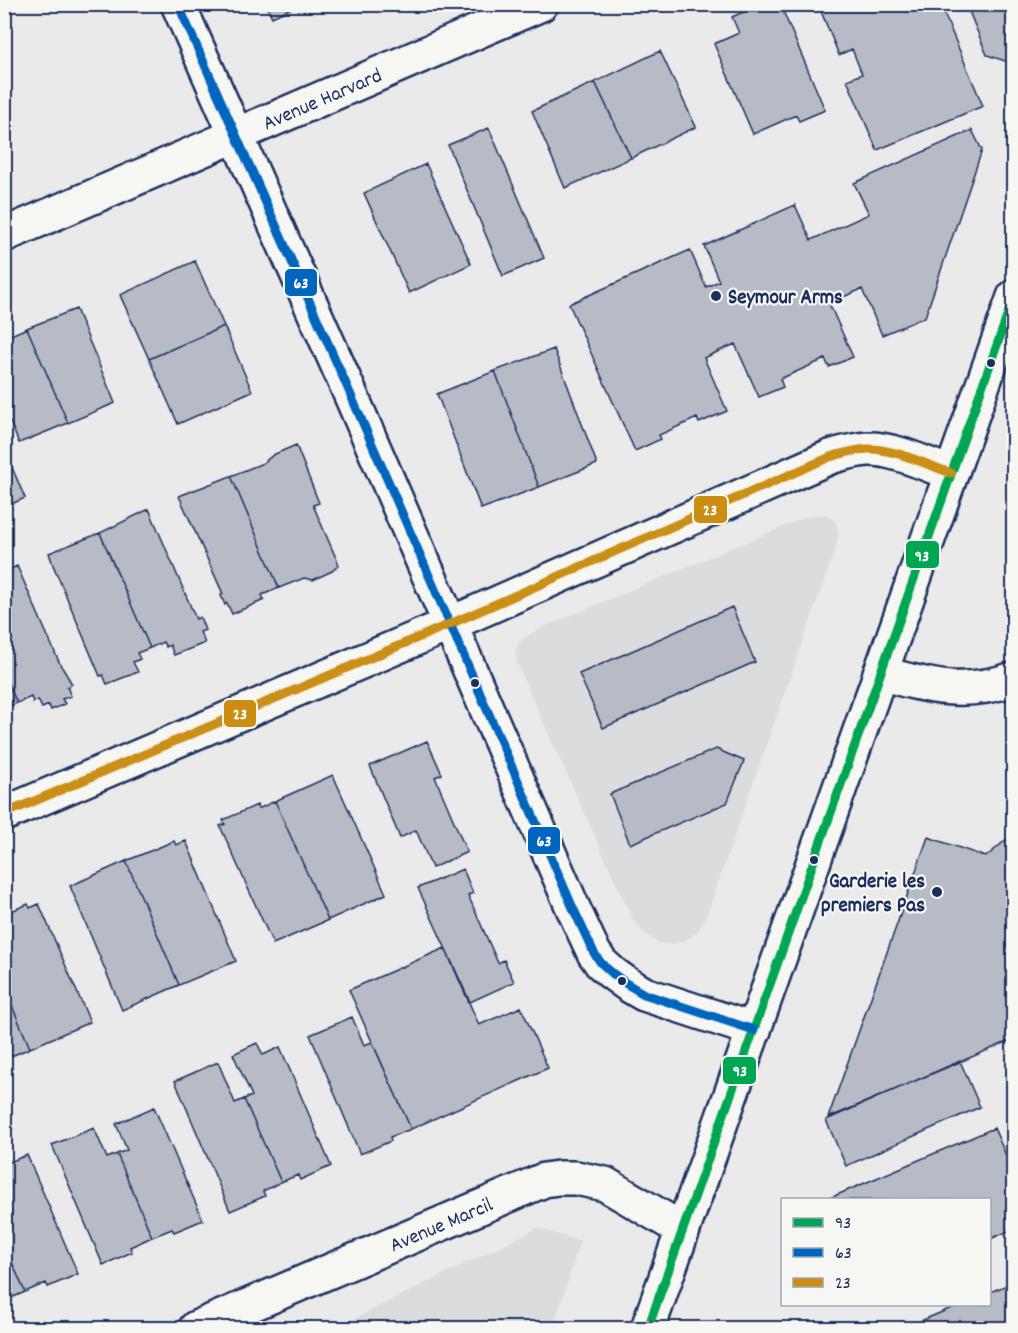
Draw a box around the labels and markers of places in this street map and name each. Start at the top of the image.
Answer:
place label: Seymour Arms [728,284,843,314]
marker: Seymour Arms [709,289,723,303]
unlabelled marker [985,357,997,369]
unlabelled marker [469,677,481,689]
unlabelled marker [808,854,820,866]
place label: Garderie les premiers Pas [821,868,925,922]
marker: Garderie les premiers Pas [930,885,944,899]
unlabelled marker [616,975,628,987]

